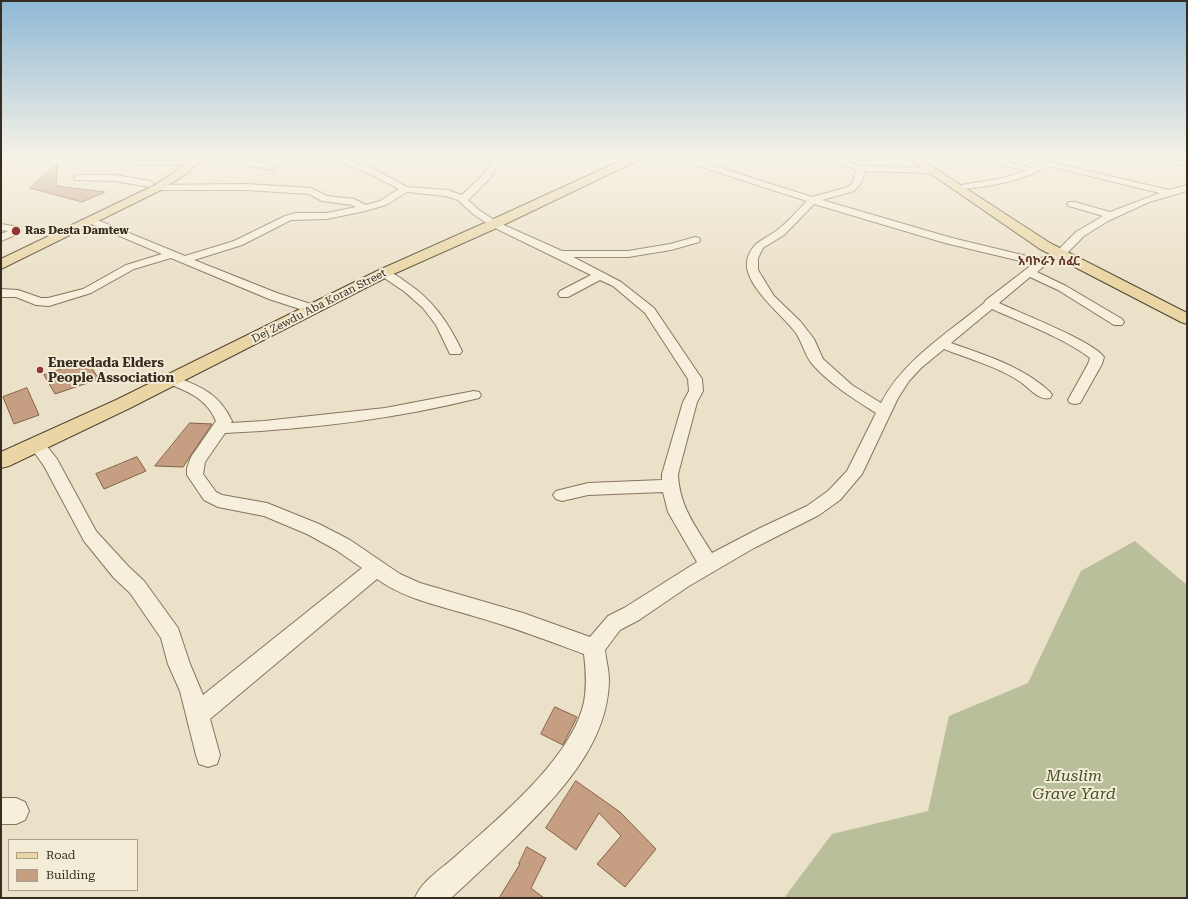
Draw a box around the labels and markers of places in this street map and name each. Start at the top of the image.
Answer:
place label: Ras Desta Damtew [25,224,129,238]
marker: Ras Desta Damtew [10,225,22,237]
place label: Eneredada Elders People Association [48,355,174,386]
marker: Eneredada Elders People Association [35,365,45,375]

